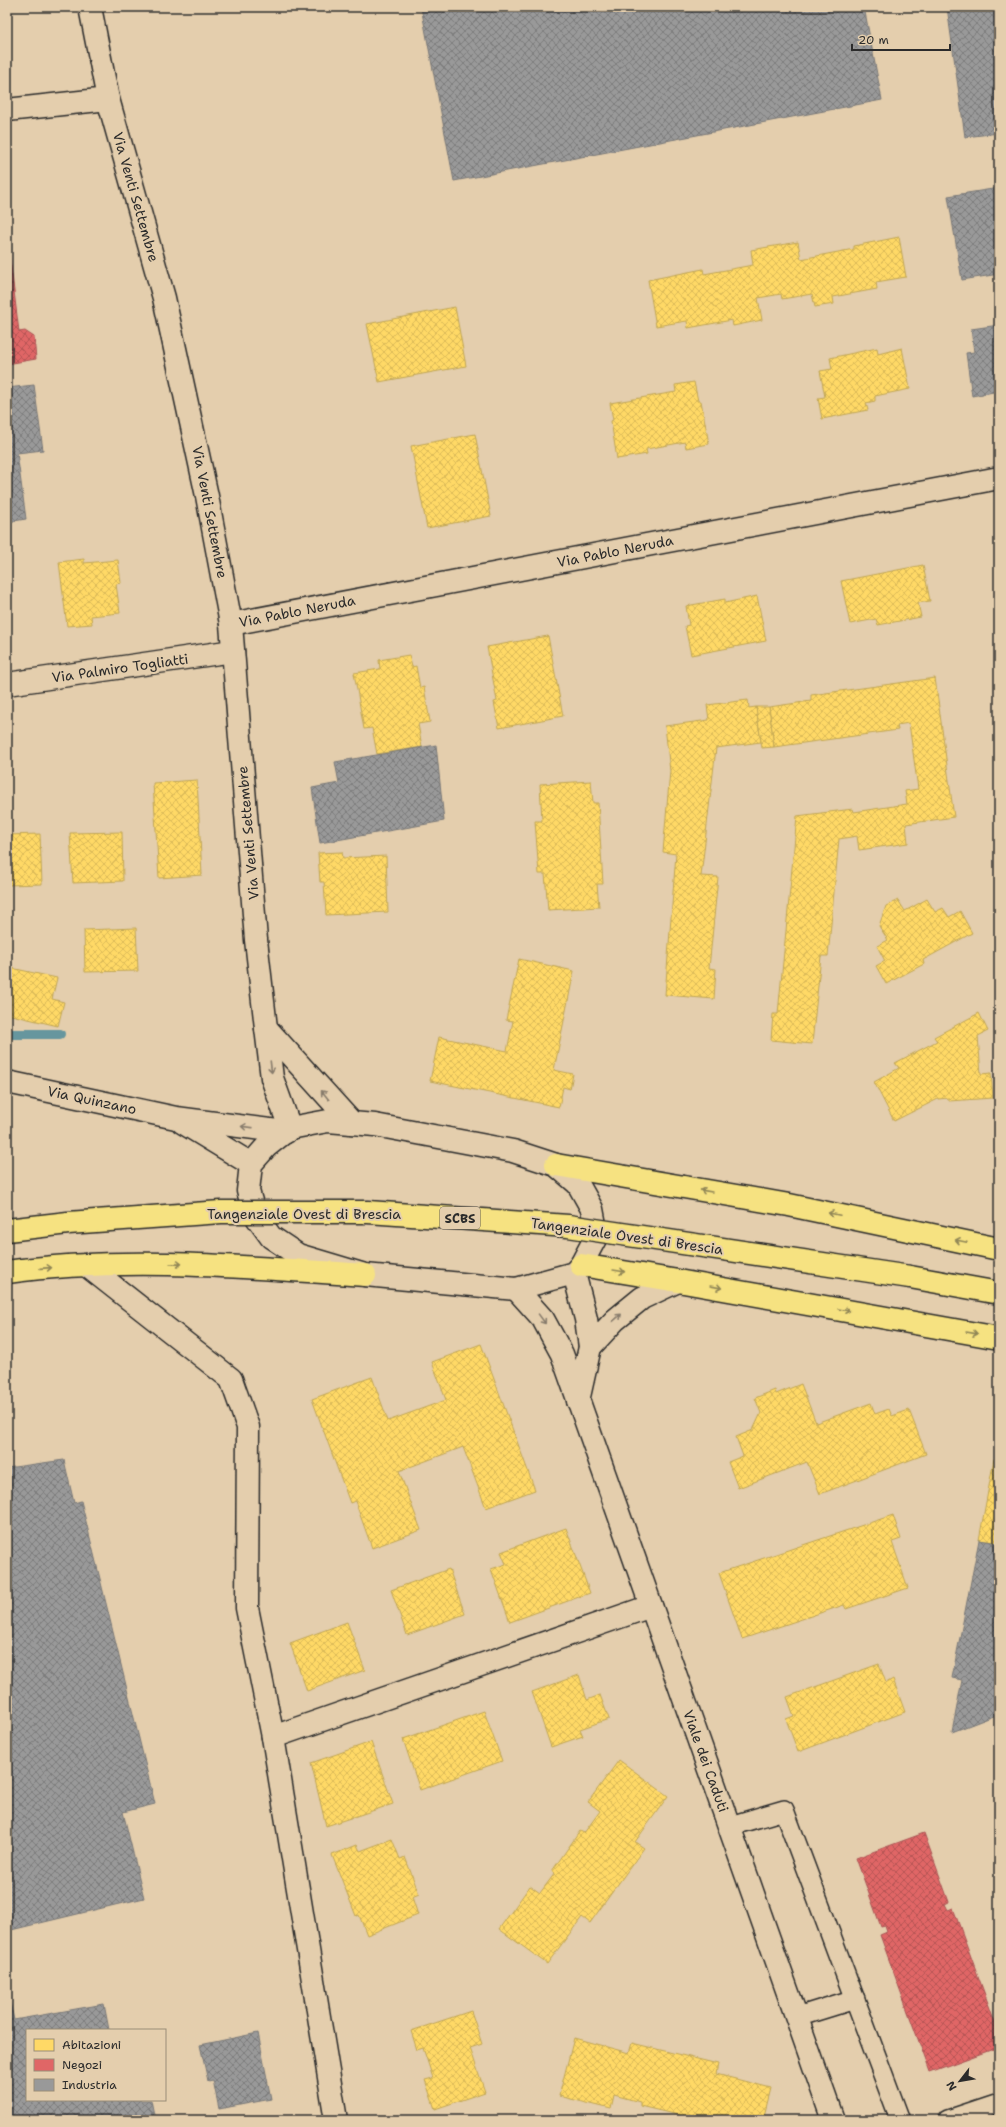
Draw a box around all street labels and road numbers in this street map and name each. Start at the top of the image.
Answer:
street label: Via Venti Settembre [109,130,163,264]
street label: Via Venti Settembre [188,444,232,580]
street label: Via Pablo Neruda [555,531,675,571]
street label: Via Pablo Neruda [237,591,357,631]
street label: Via Palmiro Togliatti [51,649,189,687]
street label: Via Venti Settembre [233,765,263,901]
street label: Via Quinzano [46,1082,138,1118]
street label: Tangenziale Ovest di Brescia [207,1205,401,1223]
road number: SCBS [440,1207,480,1229]
street label: Tangenziale Ovest di Brescia [530,1214,725,1258]
street label: Viale dei Caduti [679,1707,733,1815]

